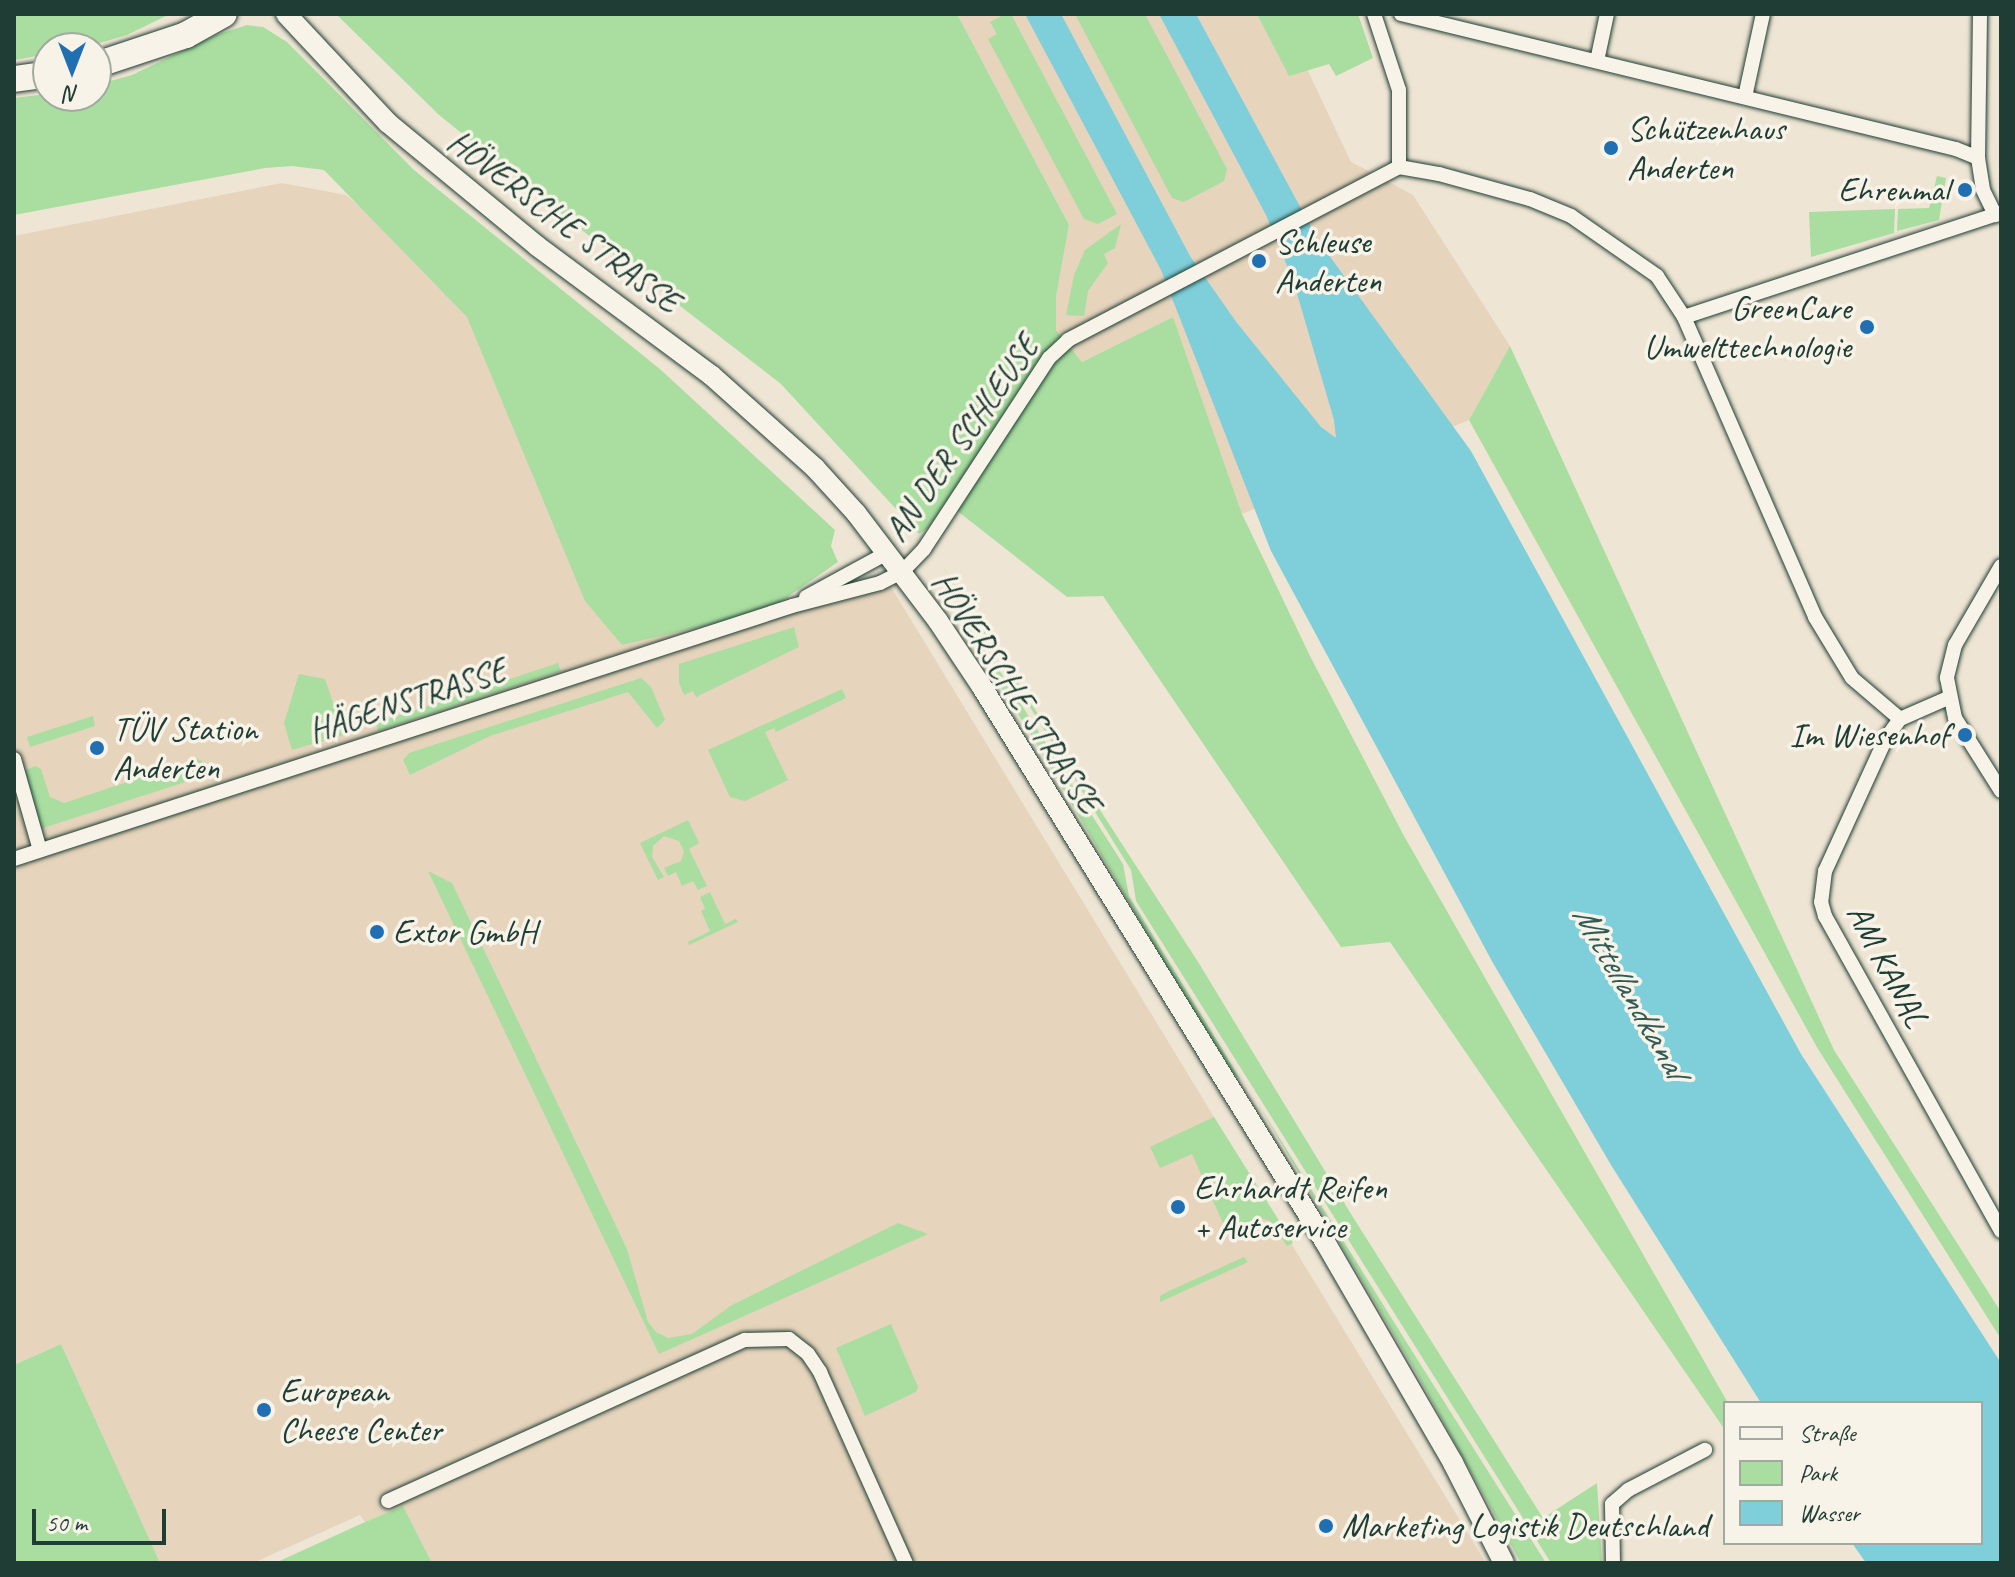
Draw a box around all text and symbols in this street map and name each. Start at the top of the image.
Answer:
north arrow [32,32,112,112]
text: N [65,80,79,108]
place label: Schützenhaus Anderten [1627,108,1785,188]
street label: HÖVERSCHE STRASSE [440,120,688,322]
marker: Schützenhaus Anderten [1602,139,1620,157]
place label: Ehrenmal [1838,170,1949,210]
marker: Ehrenmal [1956,181,1974,199]
place label: Schleuse Anderten [1275,221,1381,300]
marker: Schleuse Anderten [1250,252,1268,270]
place label: GreenCare Umwelttechnologie [1644,287,1851,366]
marker: GreenCare Umwelttechnologie [1858,318,1876,336]
street label: AN DER SCHLEUSE [875,327,1047,549]
street label: HÖVERSCHE STRASSE [924,563,1110,821]
street label: HÄGENSTRASSE [303,649,511,751]
place label: TÜV Station Anderten [113,708,258,788]
place label: Im Wiesenhof [1790,715,1949,755]
marker: Im Wiesenhof [1956,726,1974,744]
marker: TÜV Station Anderten [88,739,106,757]
street label: AM KANAL [1839,896,1937,1034]
water label: Mittellandkanal [1563,897,1697,1085]
place label: Extor GmbH [393,912,537,952]
marker: Extor GmbH [368,923,386,941]
place label: Ehrhardt Reifen + Autoservice [1194,1167,1387,1246]
marker: Ehrhardt Reifen + Autoservice [1169,1198,1187,1216]
place label: European Cheese Center [280,1370,442,1450]
marker: European Cheese Center [255,1401,273,1419]
legend [1723,1401,1983,1545]
text: Straße [1799,1418,1856,1448]
text: Park [1799,1458,1837,1488]
scale bar [36,1493,170,1543]
text: Wasser [1799,1498,1860,1528]
place label: Marketing Logistik Deutschland [1342,1506,1708,1546]
text: 50 m [46,1508,87,1538]
marker: Marketing Logistik Deutschland [1317,1517,1335,1535]

